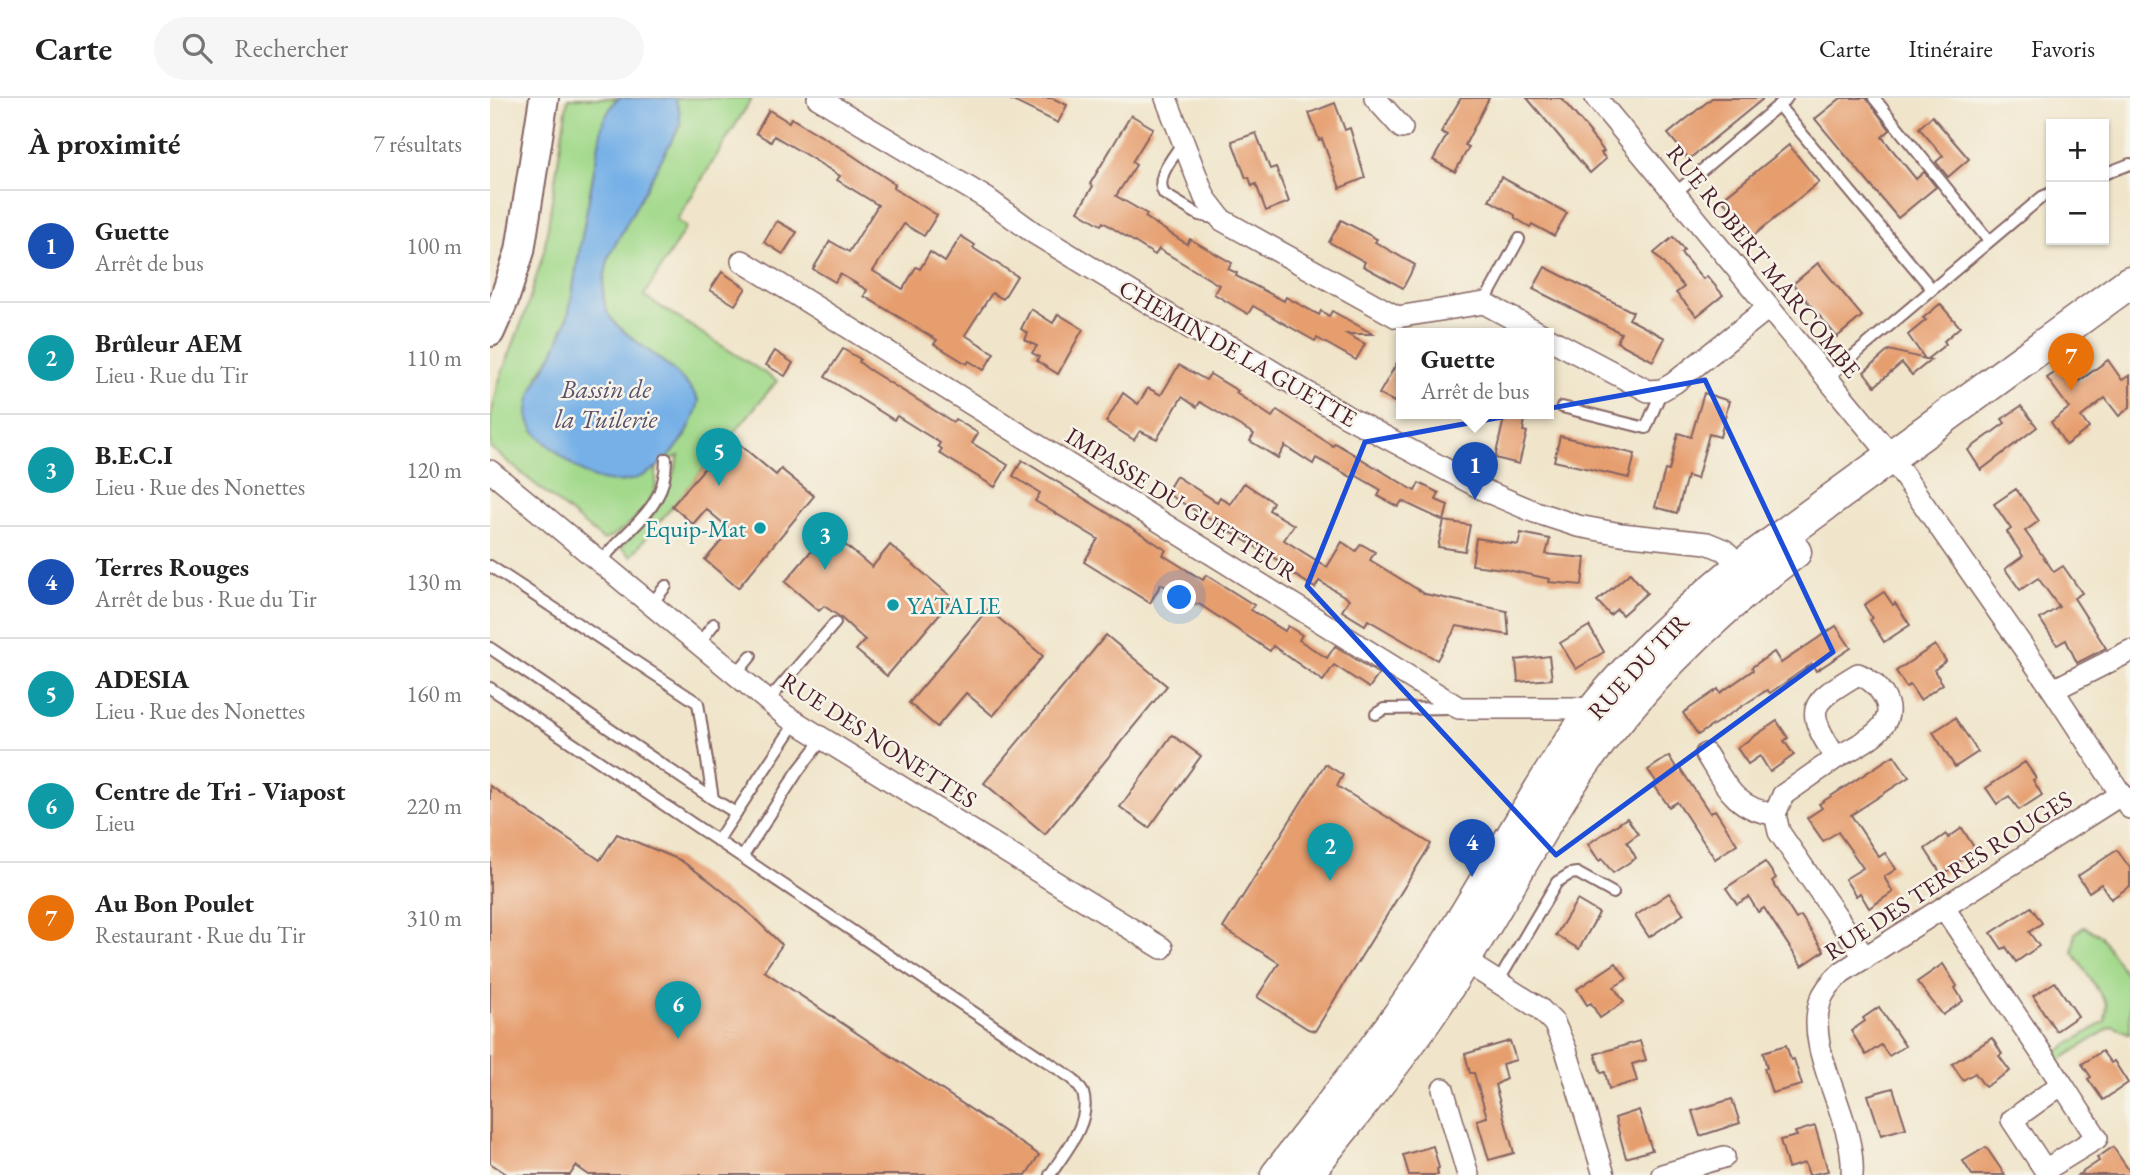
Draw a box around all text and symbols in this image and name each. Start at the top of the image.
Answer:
search box [154,17,644,80]
text: Carte [35,27,112,70]
icon: search [178,29,216,67]
text: Rechercher [234,31,348,65]
text: Carte [1819,33,1870,64]
text: Itinéraire [1908,33,1993,64]
text: Favoris [2031,33,2095,64]
map controls [2046,119,2109,245]
button: + [2046,119,2109,182]
text: À proximité [28,124,180,163]
text: 7 résultats [374,129,462,159]
street label: RUE ROBERT MARCOMBE [1660,138,1868,384]
button: − [2046,182,2109,245]
text: Guette [95,214,169,248]
text: 1 [45,231,57,261]
text: 100 m [406,231,462,261]
text: Arrêt de bus [95,248,204,278]
street label: CHEMIN DE LA GUETTE [1113,272,1363,434]
text: Brûleur AEM [95,326,243,360]
popup [1396,328,1554,419]
pin: 7 [2048,333,2094,391]
text: Guette [1421,342,1495,376]
text: 2 [45,343,57,373]
text: 110 m [406,343,462,373]
text: Lieu · Rue du Tir [95,360,248,390]
water label: Bassin de la Tuilerie [555,372,658,436]
text: Arrêt de bus [1421,376,1529,406]
street label: IMPASSE DU GUETTEUR [1060,420,1305,589]
pin: 5 [696,428,742,486]
text: B.E.C.I [95,438,173,472]
pin: 1 [1452,442,1498,500]
text: 3 [45,455,57,485]
text: 120 m [406,455,462,485]
text: Lieu · Rue des Nonettes [95,472,305,502]
pin: 3 [802,512,848,570]
place label: Equip-Mat [645,513,746,544]
marker: Equip-Mat [752,520,768,536]
text: Terres Rouges [95,550,249,584]
text: 4 [45,567,57,597]
text: 130 m [406,567,462,597]
your location [1162,580,1196,614]
text: Arrêt de bus · Rue du Tir [95,584,317,614]
place label: YATALIE [907,590,1000,621]
marker: YATALIE [885,597,901,613]
street label: RUE DU TIR [1581,605,1696,726]
text: ADESIA [95,662,189,696]
street label: RUE DES NONETTES [775,665,983,815]
text: 5 [45,679,57,709]
text: 160 m [406,679,462,709]
text: Lieu · Rue des Nonettes [95,696,305,726]
text: Centre de Tri - Viapost [95,774,345,808]
street label: RUE DES TERRES ROUGES [1818,783,2078,967]
text: 6 [45,791,57,821]
text: 220 m [406,791,462,821]
text: Lieu [95,808,135,838]
pin: 4 [1449,819,1495,877]
pin: 2 [1307,823,1353,881]
text: Au Bon Poulet [95,886,254,920]
text: 7 [45,903,57,933]
text: 310 m [406,903,462,933]
text: Restaurant · Rue du Tir [95,920,306,950]
pin: 6 [655,981,701,1039]

